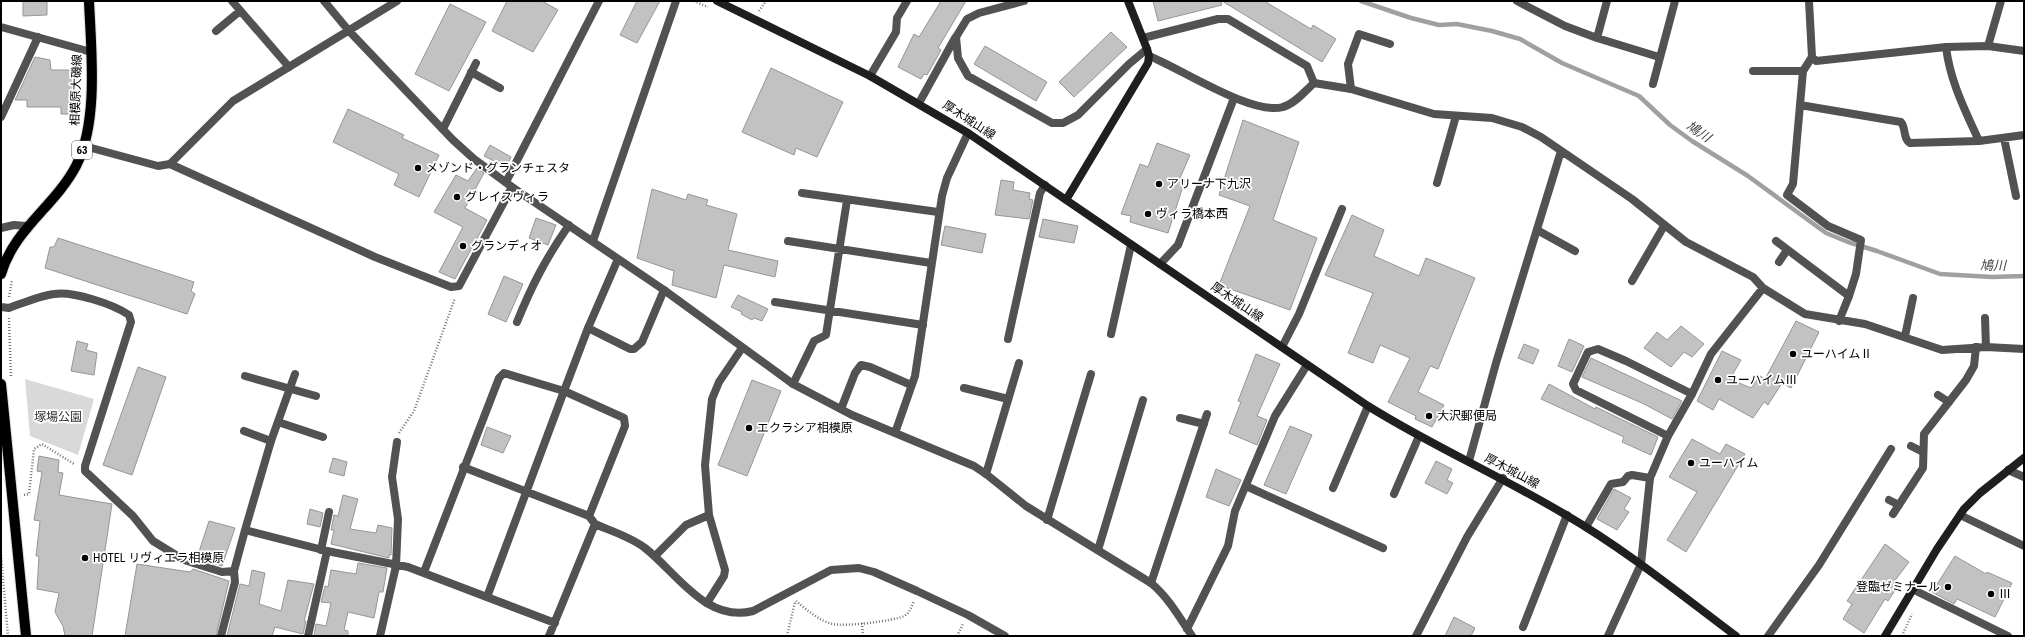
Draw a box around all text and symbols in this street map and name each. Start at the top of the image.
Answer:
street label: 相模原大磯線 [68,54,84,126]
street label: 厚木城山線 [940,98,998,142]
water label: 鳩川 [1684,118,1715,146]
road number: 63 [72,141,92,159]
place label: メゾンド・グランチェスタ [426,161,570,175]
marker: メゾンド・グランチェスタ [413,163,423,173]
place label: アリーナ下九沢 [1167,177,1251,191]
marker: アリーナ下九沢 [1154,179,1164,189]
place label: グレイスヴィラ [465,190,549,204]
marker: グレイスヴィラ [452,192,462,202]
place label: ヴィラ橋本西 [1156,207,1228,221]
marker: ヴィラ橋本西 [1143,209,1153,219]
place label: グランディオ [471,239,542,253]
marker: グランディオ [458,241,468,251]
water label: 鳩川 [1980,258,2008,273]
street label: 厚木城山線 [1208,279,1266,325]
place label: ユーハイムⅡ [1801,347,1872,361]
marker: ユーハイムⅡ [1788,349,1798,359]
place label: ユーハイムⅢ [1726,373,1797,387]
marker: ユーハイムⅢ [1713,375,1723,385]
place label: 大沢郵便局 [1437,409,1497,423]
park label: 塚場公園 [34,410,82,424]
marker: 大沢郵便局 [1424,411,1434,421]
place label: エクラシア相模原 [757,421,853,435]
marker: エクラシア相模原 [744,423,754,433]
street label: 厚木城山線 [1482,451,1542,491]
place label: ユーハイム [1699,456,1758,470]
marker: ユーハイム [1686,458,1696,468]
place label: HOTEL リヴィエラ相模原 [93,551,224,565]
marker: HOTEL リヴィエラ相模原 [80,553,90,563]
place label: 登臨ゼミナール [1856,580,1940,594]
marker: 登臨ゼミナール [1943,582,1953,592]
place label: Ⅲ [1999,587,2011,601]
marker: Ⅲ [1986,589,1996,599]

